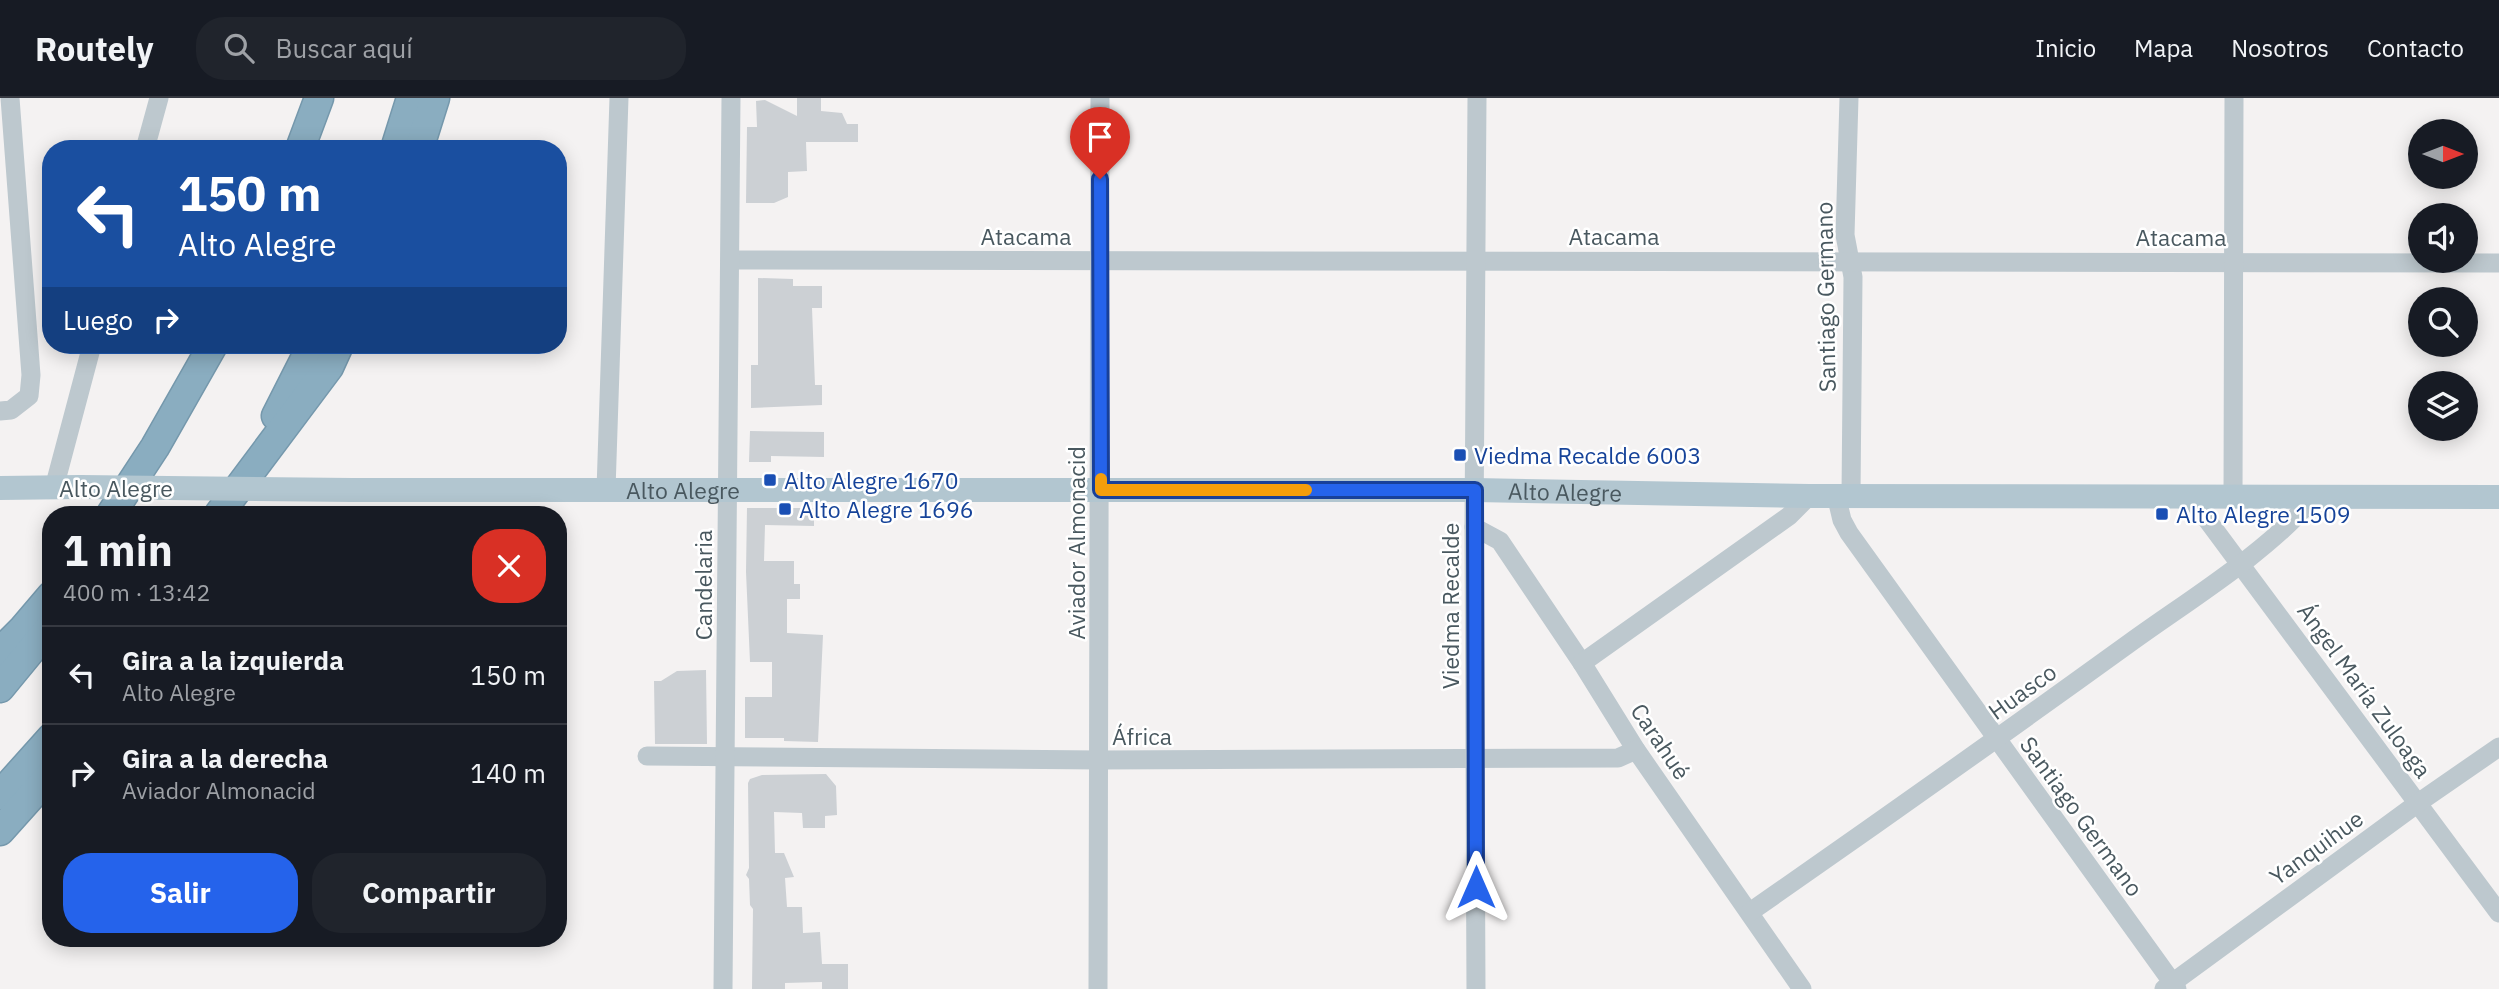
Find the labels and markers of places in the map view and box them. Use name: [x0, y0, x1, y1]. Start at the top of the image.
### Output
pin: [1070, 107, 1130, 179]
place label: Viedma Recalde 6003: [1474, 440, 1701, 470]
marker: Viedma Recalde 6003: [1452, 447, 1468, 463]
place label: Alto Alegre 1670: [784, 465, 959, 495]
marker: Alto Alegre 1670: [762, 472, 778, 488]
place label: Alto Alegre 1696: [799, 494, 974, 524]
place label: Alto Alegre 1509: [2176, 499, 2351, 529]
marker: Alto Alegre 1696: [777, 501, 793, 517]
marker: Alto Alegre 1509: [2154, 506, 2170, 522]

